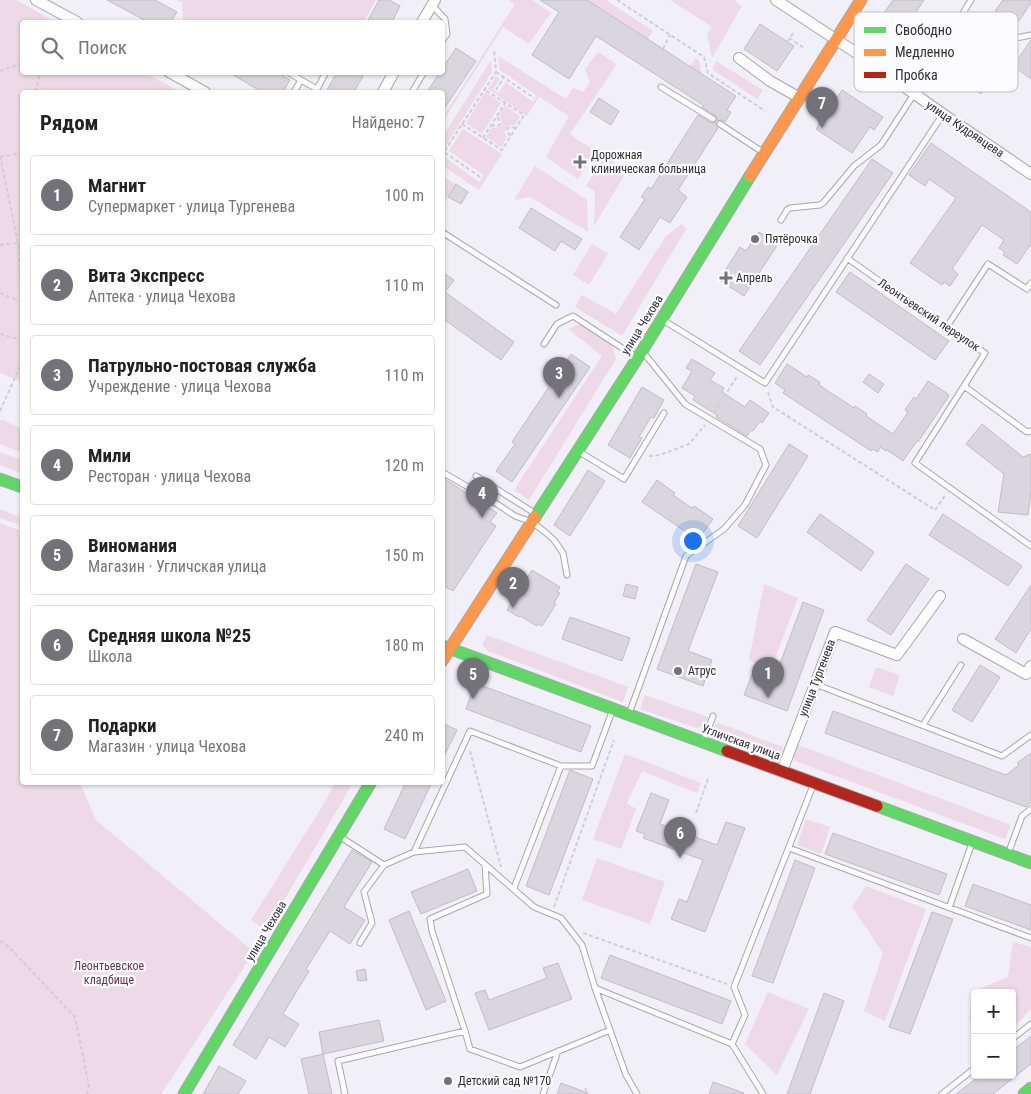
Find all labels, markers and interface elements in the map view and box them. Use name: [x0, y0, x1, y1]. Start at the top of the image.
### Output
legend: [854, 12, 1018, 92]
search box: [20, 20, 445, 75]
text: Свободно: [895, 22, 952, 38]
icon: search: [38, 34, 66, 62]
text: Поиск: [78, 36, 127, 59]
text: Медленно: [895, 44, 955, 60]
text: Пробка: [895, 67, 938, 83]
pin: 7: [806, 87, 838, 128]
street label: улица Кудрявцева: [923, 98, 1007, 160]
text: Рядом: [40, 111, 99, 135]
text: Найдено: 7: [352, 113, 425, 132]
place label: Дорожная клиническая больница: [591, 148, 706, 176]
marker: Дорожная клиническая больница: [573, 155, 587, 169]
text: Магнит: [88, 174, 146, 197]
text: 1: [53, 186, 61, 205]
text: 100 m: [385, 186, 424, 205]
text: Супермаркет · улица Тургенева: [88, 197, 295, 216]
place label: Пятёрочка: [765, 232, 818, 246]
marker: Пятёрочка: [749, 233, 761, 245]
text: Вита Экспресс: [88, 264, 204, 287]
place label: Апрель: [736, 271, 773, 285]
marker: Апрель: [720, 272, 732, 284]
text: 2: [53, 276, 61, 295]
text: 110 m: [385, 276, 424, 295]
street label: Леонтьевский переулок: [875, 276, 983, 354]
text: Аптека · улица Чехова: [88, 287, 236, 306]
street label: улица Чехова: [618, 292, 666, 357]
text: Патрульно-постовая служба: [88, 354, 316, 377]
pin: 3: [543, 357, 575, 398]
text: 3: [53, 366, 61, 385]
text: 110 m: [385, 366, 424, 385]
text: Учреждение · улица Чехова: [88, 377, 271, 396]
text: Мили: [88, 444, 131, 467]
text: 4: [53, 456, 61, 475]
text: 120 m: [385, 456, 424, 475]
text: Ресторан · улица Чехова: [88, 467, 251, 486]
pin: 4: [466, 477, 498, 518]
your location: [680, 528, 706, 554]
text: Виномания: [88, 534, 177, 557]
text: 5: [53, 546, 61, 565]
text: 150 m: [385, 546, 424, 565]
text: Магазин · Угличская улица: [88, 557, 266, 576]
pin: 2: [497, 567, 529, 608]
text: Средняя школа №25: [88, 624, 251, 647]
text: 6: [53, 636, 61, 655]
text: 180 m: [385, 636, 424, 655]
street label: улица Тургенева: [796, 637, 838, 719]
text: Школа: [88, 647, 132, 666]
pin: 1: [752, 657, 784, 698]
pin: 5: [457, 658, 489, 699]
place label: Атрус: [688, 664, 716, 678]
marker: Атрус: [672, 665, 684, 677]
text: Подарки: [88, 714, 157, 737]
street label: Угличская улица: [700, 721, 783, 763]
text: 7: [53, 726, 61, 745]
text: 240 m: [385, 726, 424, 745]
text: Магазин · улица Чехова: [88, 737, 246, 756]
pin: 6: [664, 817, 696, 858]
street label: улица Чехова: [243, 898, 290, 964]
park label: Леонтьевское кладбище: [74, 959, 145, 987]
map controls: [971, 989, 1016, 1079]
button: +: [971, 989, 1016, 1034]
button: −: [971, 1034, 1016, 1079]
place label: Детский сад №170: [458, 1074, 551, 1088]
marker: Детский сад №170: [442, 1075, 454, 1087]

